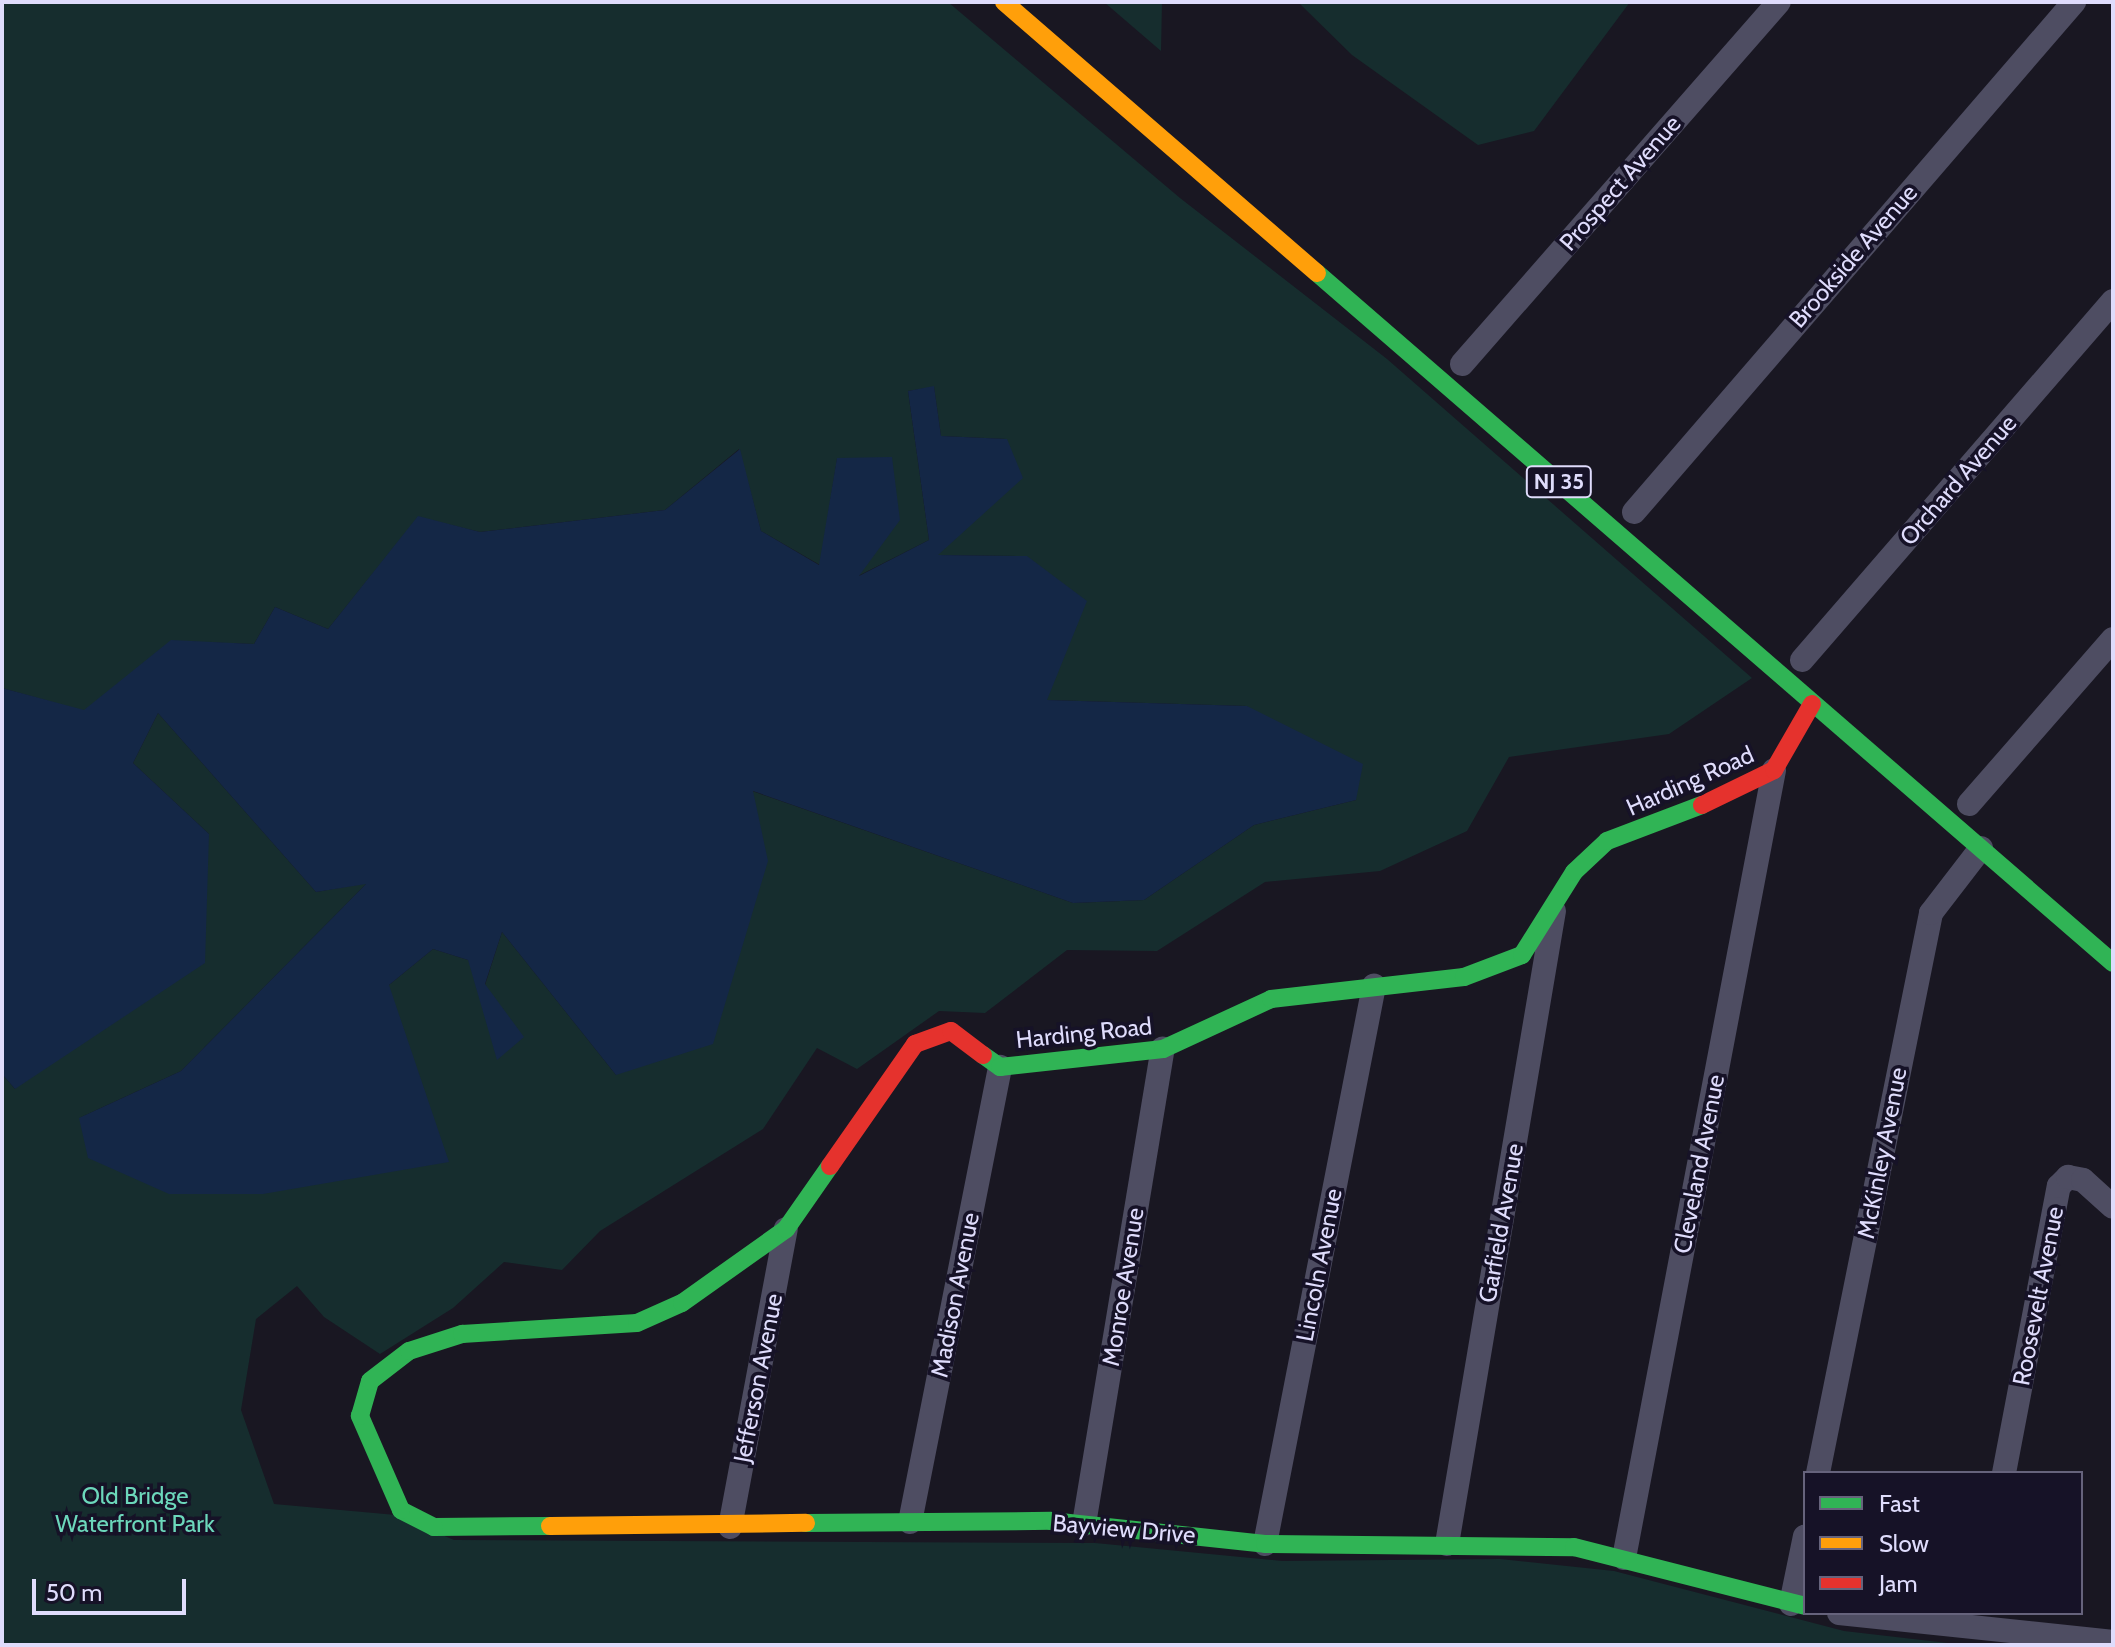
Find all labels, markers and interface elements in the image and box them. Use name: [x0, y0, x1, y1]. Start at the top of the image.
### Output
street label: Prospect Avenue: [1553, 109, 1687, 257]
street label: Brookside Avenue: [1783, 178, 1923, 334]
street label: Orchard Avenue: [1894, 409, 2022, 551]
road number: NJ 35: [1525, 464, 1593, 500]
street label: Harding Road: [1622, 740, 1758, 822]
street label: Harding Road: [1015, 1012, 1153, 1054]
street label: McKinley Avenue: [1851, 1065, 1913, 1241]
street label: Cleveland Avenue: [1668, 1072, 1730, 1256]
street label: Garfield Avenue: [1473, 1141, 1529, 1305]
street label: Lincoln Avenue: [1290, 1186, 1348, 1344]
street label: Roosevelt Avenue: [2007, 1204, 2069, 1388]
street label: Monroe Avenue: [1096, 1206, 1150, 1368]
street label: Madison Avenue: [925, 1210, 985, 1380]
street label: Jefferson Avenue: [727, 1291, 789, 1465]
legend: [1803, 1471, 2083, 1615]
park label: Old Bridge Waterfront Park: [55, 1482, 215, 1538]
text: Fast: [1879, 1489, 1920, 1518]
street label: Bayview Drive: [1051, 1508, 1197, 1550]
text: Slow: [1879, 1529, 1929, 1558]
scale bar: [36, 1563, 190, 1613]
text: Jam: [1879, 1569, 1917, 1598]
text: 50 m: [46, 1578, 102, 1607]

